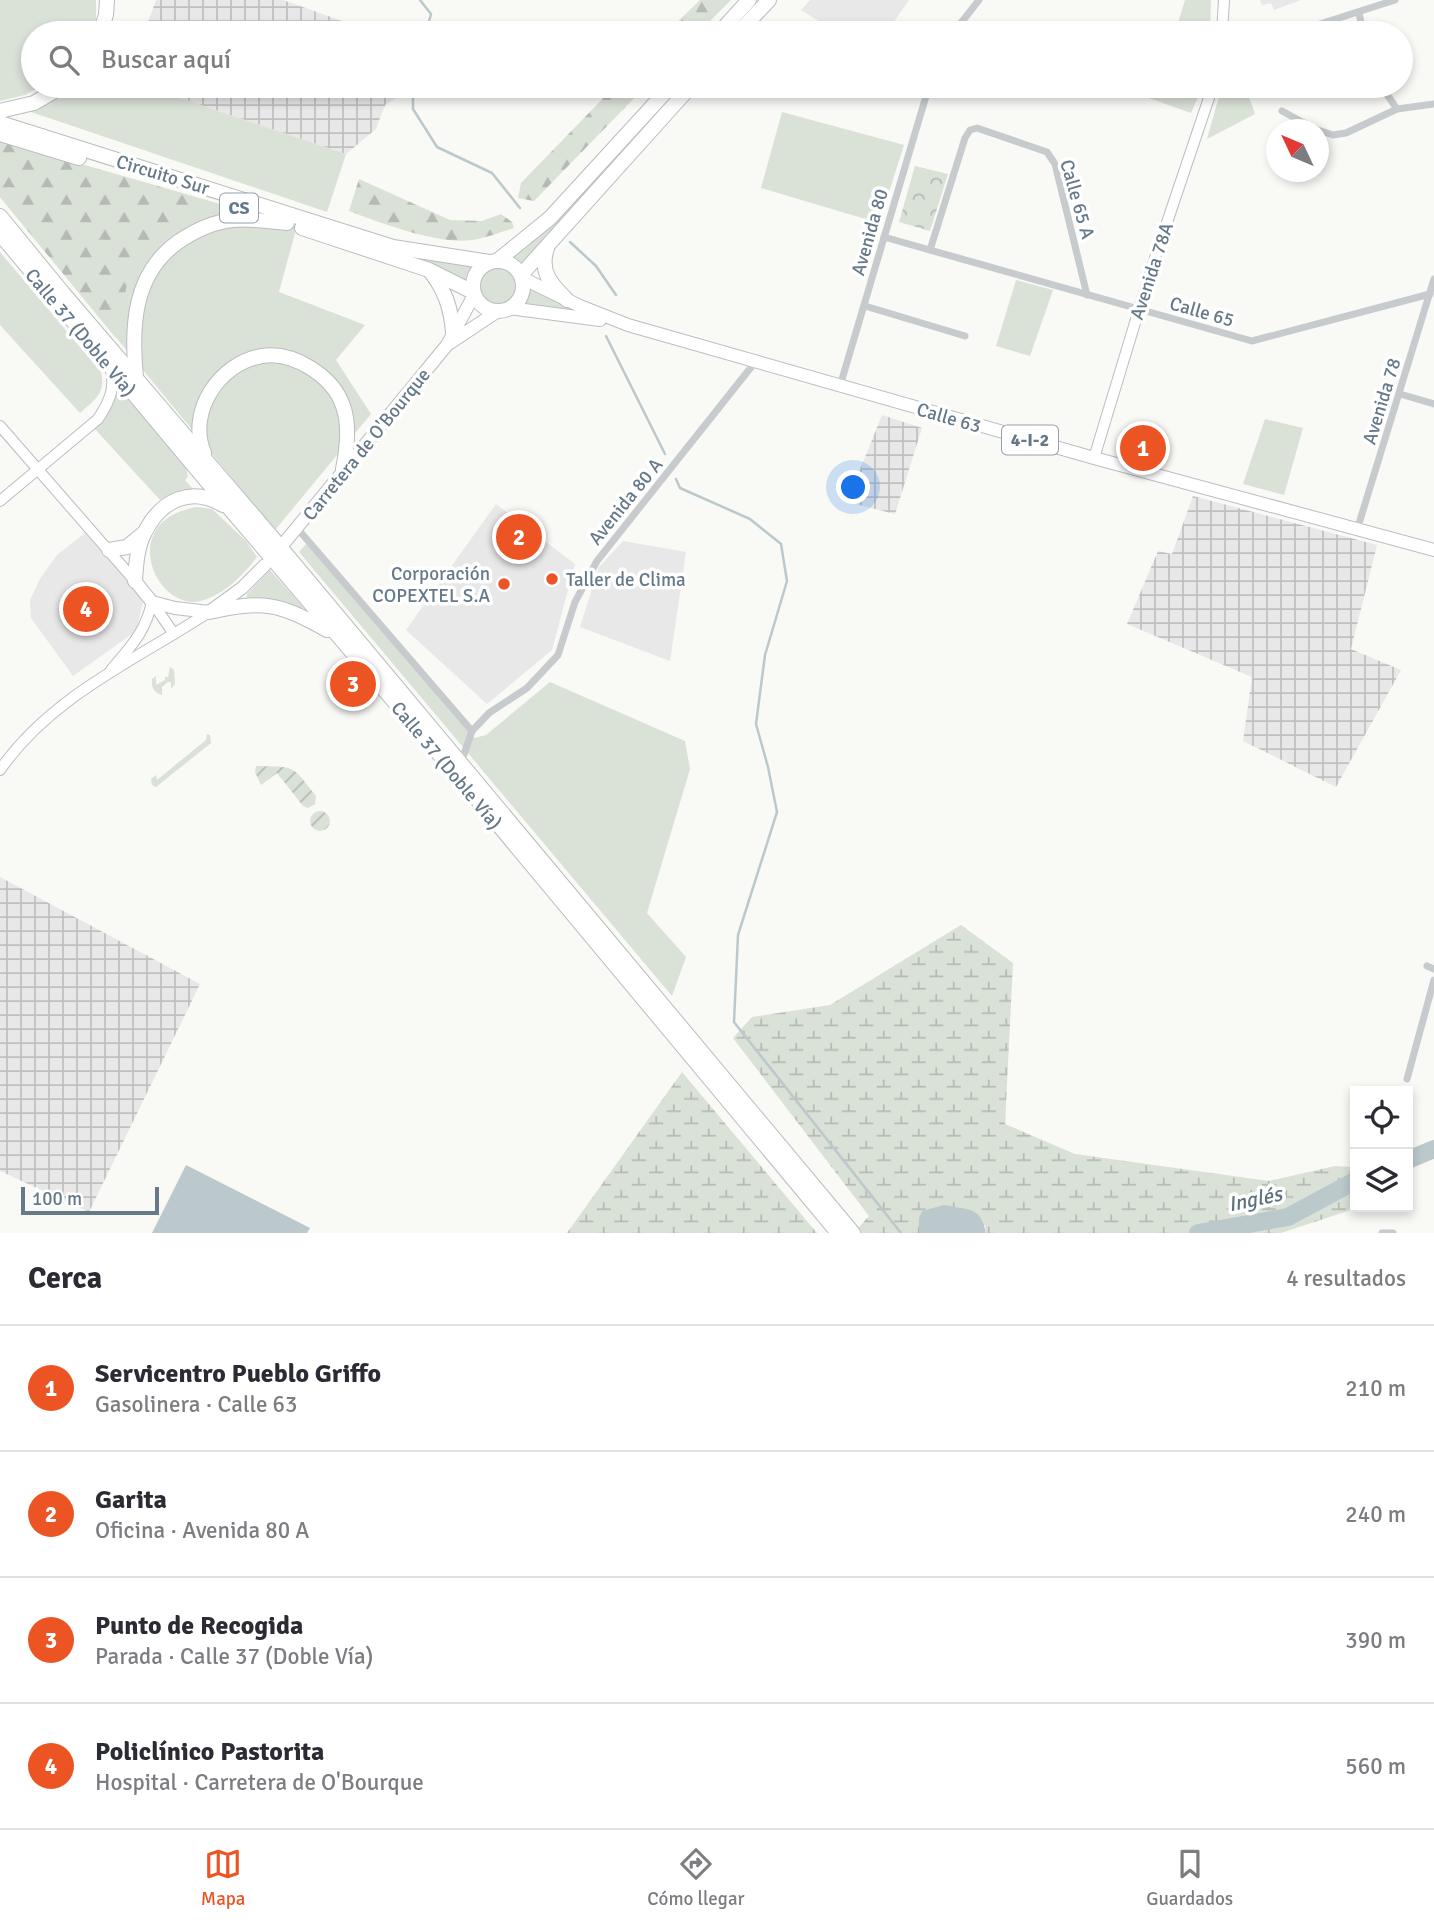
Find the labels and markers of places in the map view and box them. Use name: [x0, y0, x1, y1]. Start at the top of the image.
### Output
pin: 1: [1120, 422, 1166, 474]
pin: 2: [496, 511, 542, 563]
place label: Corporación COPEXTEL S.A: [372, 562, 490, 608]
place label: Taller de Clima: [566, 568, 686, 592]
marker: Taller de Clima: [544, 571, 560, 587]
marker: Corporación COPEXTEL S.A: [496, 576, 512, 592]
pin: 4: [63, 583, 109, 635]
pin: 3: [330, 658, 376, 710]

